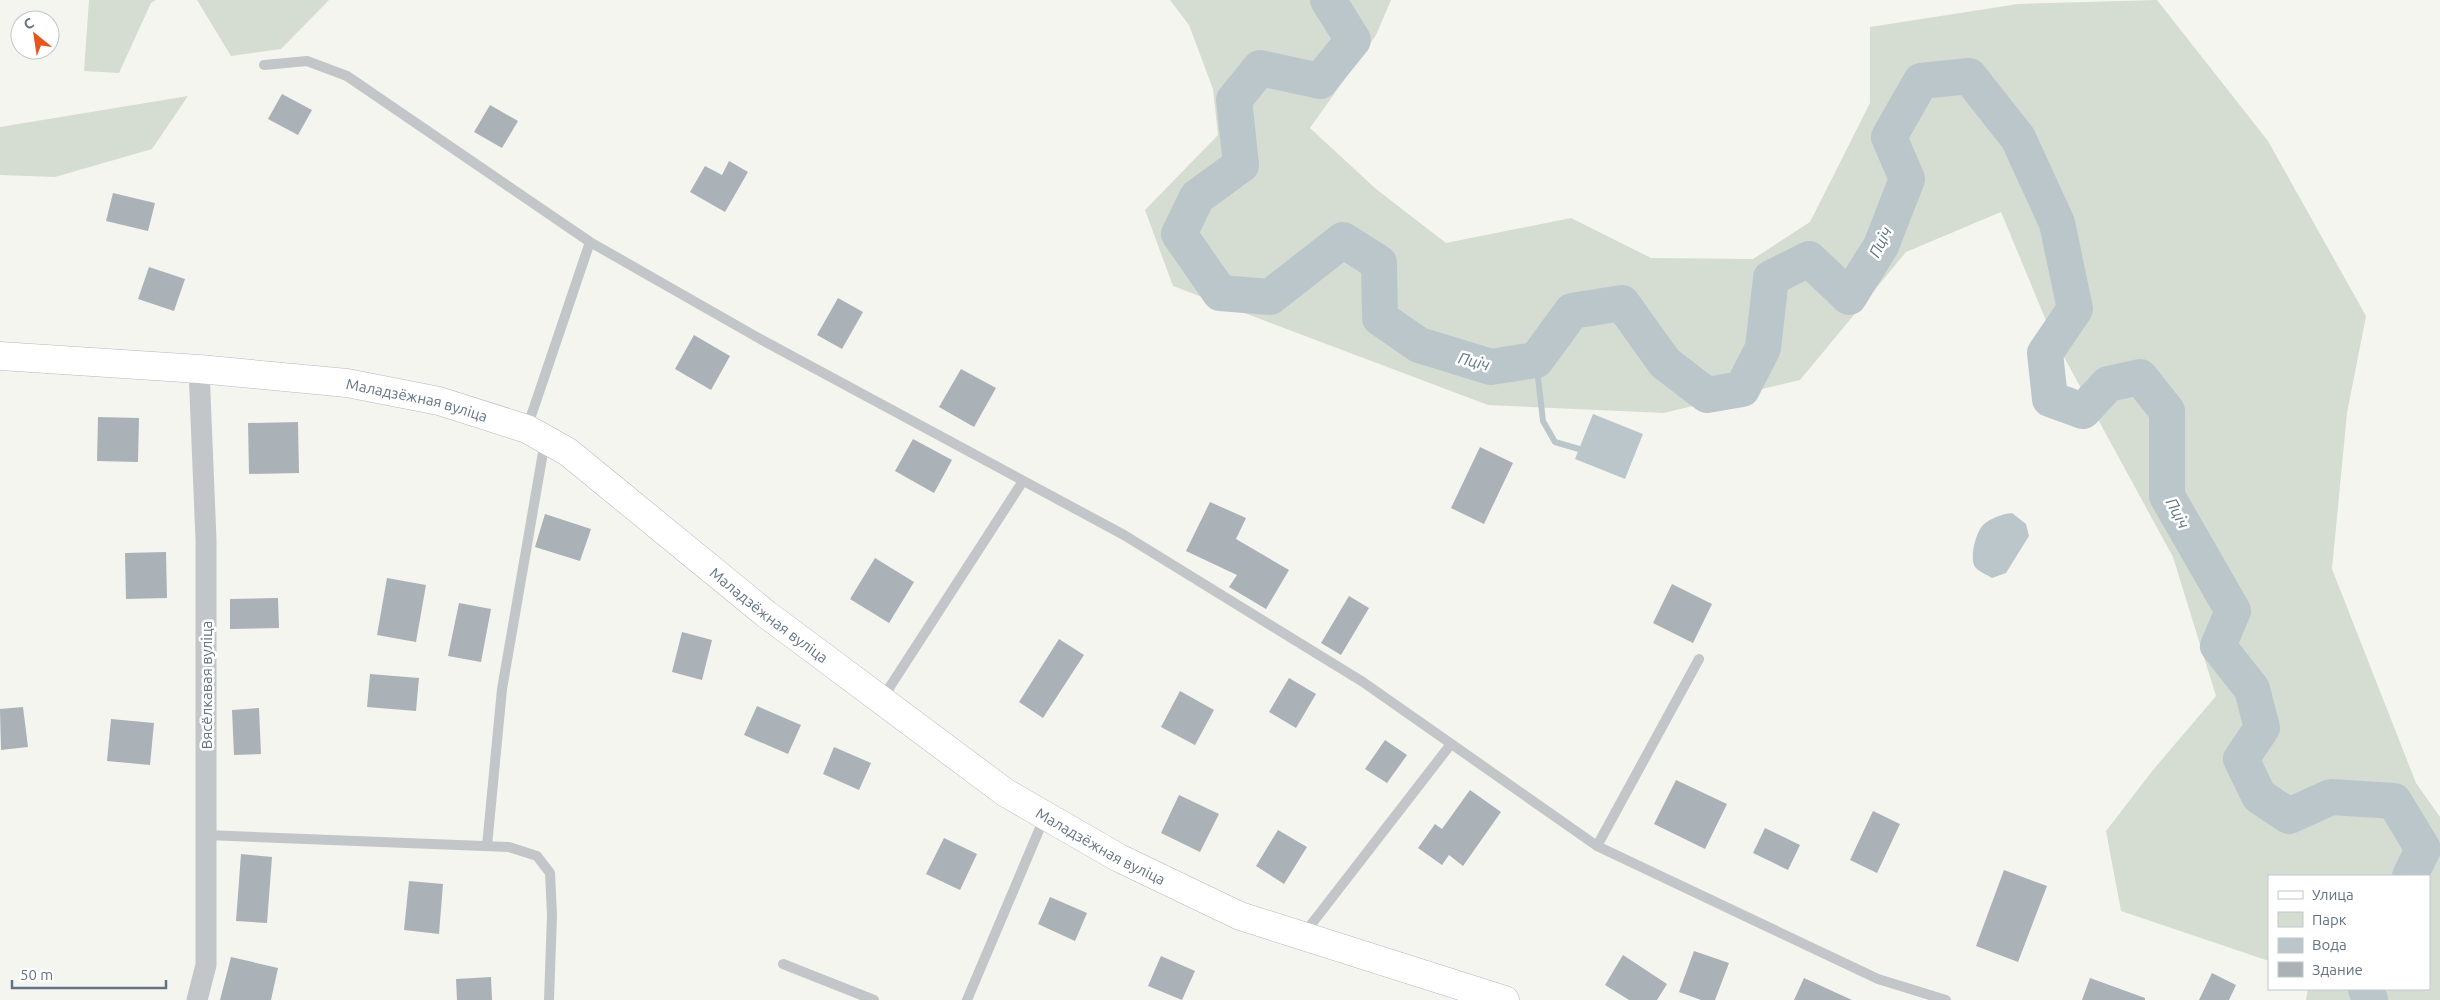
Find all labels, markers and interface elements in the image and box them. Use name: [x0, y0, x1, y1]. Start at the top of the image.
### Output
north arrow: [10, 10, 60, 60]
text: С: [21, 15, 36, 33]
water label: Пціч: [1865, 224, 1895, 260]
water label: Пціч: [1456, 348, 1492, 374]
street label: Маладзёжная вуліца: [345, 375, 490, 424]
water label: Пціч: [2163, 495, 2193, 531]
street label: Маладзёжная вуліца: [707, 563, 832, 666]
street label: Вясёлкавая вуліца: [198, 621, 215, 749]
street label: Маладзёжная вуліца: [1033, 804, 1168, 888]
legend: [2268, 875, 2430, 990]
text: Улица: [2312, 886, 2354, 903]
text: Парк: [2312, 911, 2347, 928]
text: Вода: [2312, 936, 2347, 953]
scale bar: [12, 958, 166, 990]
text: Здание: [2312, 961, 2363, 978]
text: 50 m: [20, 966, 53, 983]

